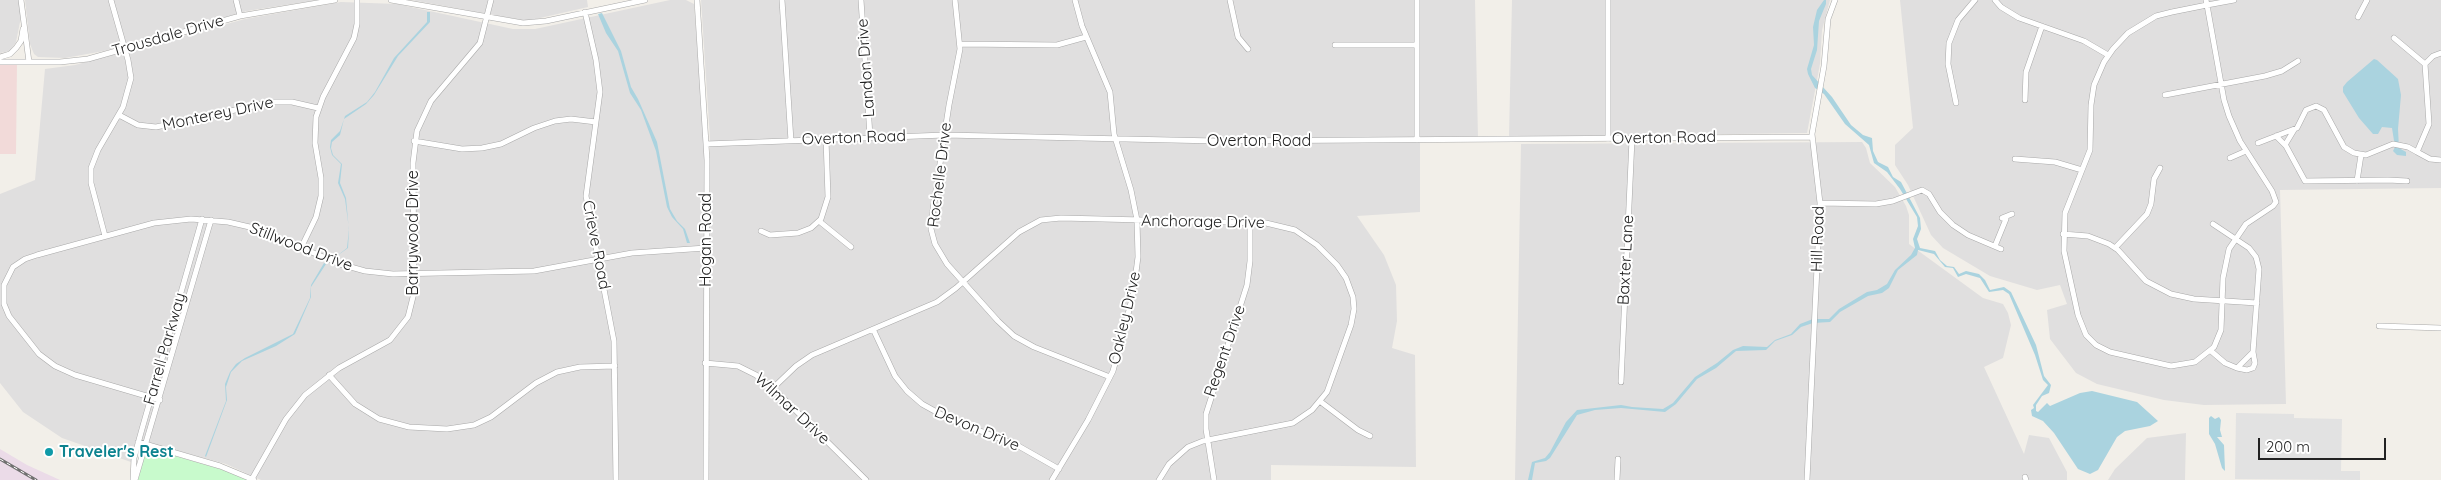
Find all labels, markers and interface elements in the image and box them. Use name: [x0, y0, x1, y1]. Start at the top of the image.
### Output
street label: Trousdale Drive: [110, 11, 226, 61]
street label: Landon Drive: [853, 18, 879, 118]
street label: Monterey Drive: [161, 93, 275, 135]
street label: Rochelle Drive: [924, 121, 956, 229]
street label: Overton Road: [802, 127, 906, 149]
street label: Overton Road: [1612, 127, 1716, 149]
street label: Overton Road: [1207, 131, 1311, 151]
street label: Barrywood Drive: [403, 170, 423, 296]
street label: Hogan Road: [696, 193, 716, 287]
street label: Crieve Road: [578, 199, 614, 291]
street label: Hill Road: [1807, 206, 1829, 272]
street label: Anchorage Drive: [1141, 211, 1265, 233]
street label: Baxter Lane: [1614, 215, 1638, 305]
street label: Stillwood Drive: [247, 219, 355, 275]
street label: Oakley Drive: [1105, 270, 1145, 366]
street label: Farrell Parkway: [140, 291, 190, 407]
street label: Regent Drive: [1200, 303, 1250, 399]
street label: Wilmar Drive: [750, 369, 834, 449]
street label: Devon Drive: [931, 402, 1023, 456]
scale bar: [2261, 428, 2388, 460]
text: 200 m: [2266, 437, 2310, 456]
place label: Traveler's Rest: [59, 442, 174, 462]
marker: Traveler's Rest: [43, 446, 55, 458]

